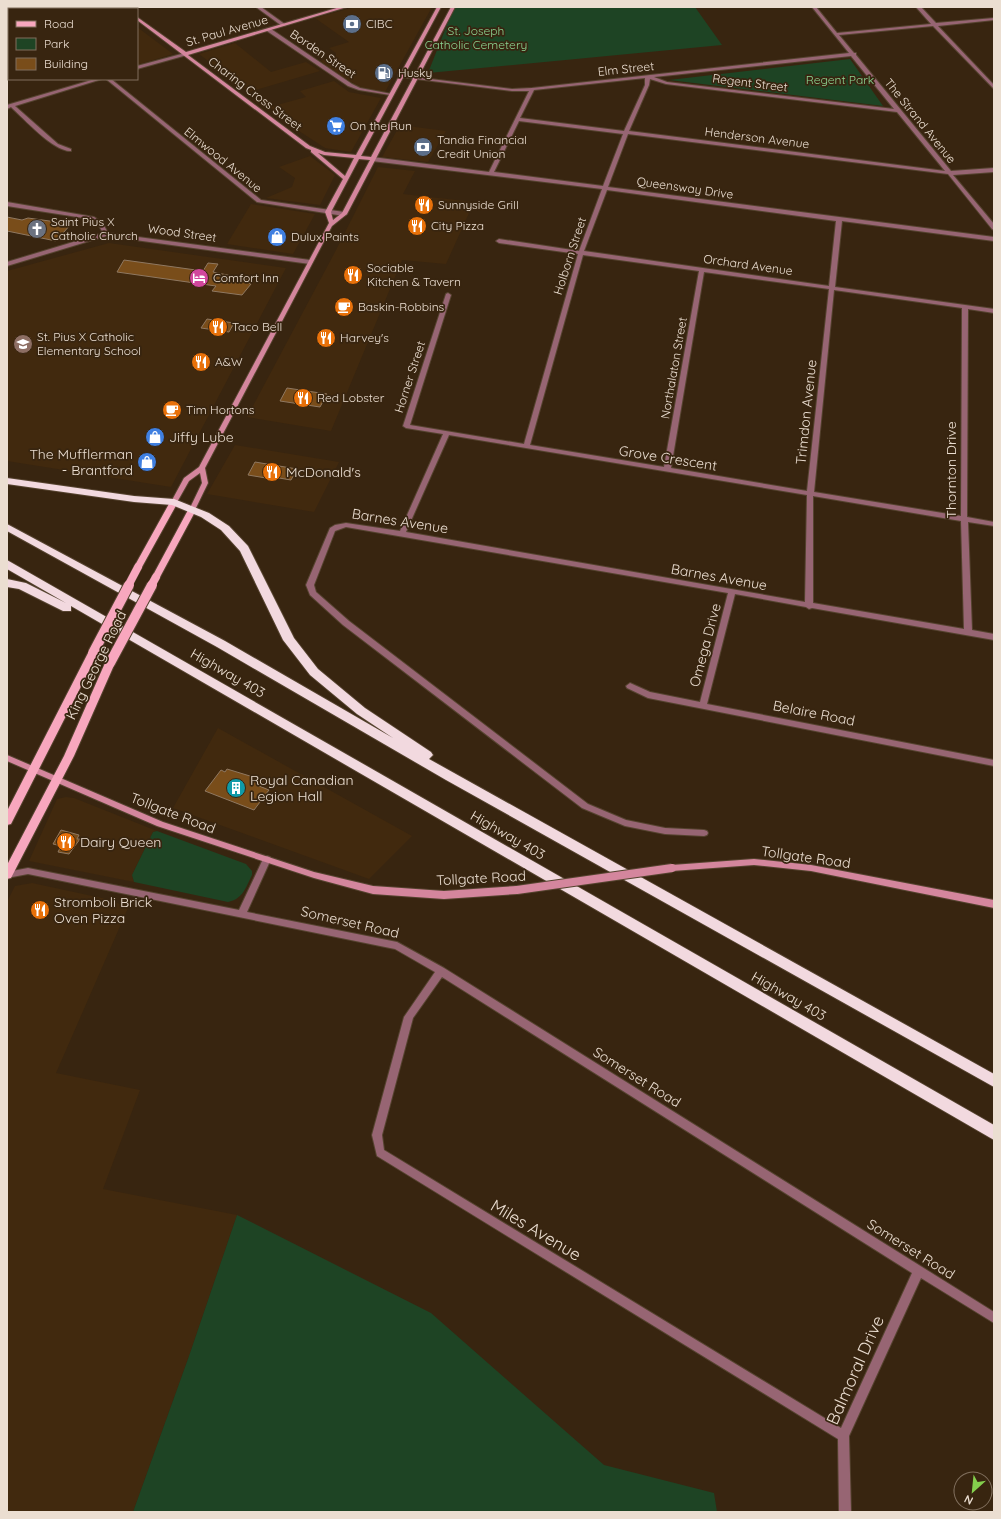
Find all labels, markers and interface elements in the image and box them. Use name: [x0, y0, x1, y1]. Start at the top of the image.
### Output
legend: [8, 8, 138, 80]
street label: St. Paul Avenue: [184, 12, 270, 49]
bank icon: CIBC: [341, 13, 363, 35]
text: Road: [44, 16, 74, 31]
place label: CIBC: [366, 16, 393, 31]
park label: St. Joseph Catholic Cemetery: [425, 23, 527, 52]
street label: Borden Street: [287, 26, 359, 81]
text: Park: [44, 36, 69, 51]
street label: Charing Cross Street: [205, 53, 305, 134]
text: Building: [44, 56, 88, 71]
street label: Elm Street: [597, 58, 655, 79]
fuel station icon: Husky: [373, 62, 395, 84]
place label: Husky: [398, 65, 432, 80]
street label: Regent Street: [712, 70, 789, 95]
park label: Regent Park: [806, 72, 874, 87]
street label: The Strand Avenue: [881, 75, 959, 166]
supermarket icon: On the Run: [325, 115, 347, 137]
place label: On the Run: [350, 118, 412, 133]
street label: Elmwood Avenue: [181, 124, 265, 196]
street label: Henderson Avenue: [704, 124, 810, 151]
place label: Tandia Financial Credit Union: [437, 132, 527, 161]
bank icon: Tandia Financial Credit Union: [412, 136, 434, 158]
street label: Queensway Drive: [636, 173, 735, 202]
restaurant icon: Sunnyside Grill: [413, 194, 435, 216]
place label: Sunnyside Grill: [438, 197, 519, 212]
place label: Saint Pius X Catholic Church: [51, 214, 138, 243]
restaurant icon: City Pizza: [406, 215, 428, 237]
street label: Holborn Street: [550, 215, 589, 297]
church icon: Saint Pius X Catholic Church: [26, 218, 48, 240]
place label: City Pizza: [431, 218, 484, 233]
street label: Wood Street: [147, 220, 217, 245]
shop icon: Dulux Paints: [266, 226, 288, 248]
place label: Dulux Paints: [291, 229, 359, 244]
street label: Orchard Avenue: [703, 251, 794, 278]
place label: Sociable Kitchen & Tavern: [367, 260, 461, 289]
restaurant icon: Sociable Kitchen & Tavern: [342, 264, 364, 286]
hotel icon: Comfort Inn: [188, 267, 210, 289]
place label: Comfort Inn: [213, 270, 279, 285]
cafe icon: Baskin-Robbins: [333, 296, 355, 318]
place label: Baskin-Robbins: [358, 299, 445, 314]
restaurant icon: Taco Bell: [207, 316, 229, 338]
street label: Northalaton Street: [657, 316, 690, 420]
place label: Taco Bell: [232, 319, 282, 334]
restaurant icon: Harvey's: [315, 327, 337, 349]
place label: St. Pius X Catholic Elementary School: [37, 329, 141, 358]
place label: Harvey's: [340, 330, 389, 345]
school or university icon: St. Pius X Catholic Elementary School: [12, 333, 34, 355]
street label: Horner Street: [391, 339, 428, 415]
restaurant icon: A&W: [190, 351, 212, 373]
place label: A&W: [215, 354, 243, 369]
street label: Trimdon Avenue: [792, 359, 820, 465]
restaurant icon: Red Lobster: [292, 387, 314, 409]
place label: Red Lobster: [317, 390, 385, 405]
cafe icon: Tim Hortons: [161, 399, 183, 421]
place label: Tim Hortons: [186, 402, 255, 417]
street label: Thornton Drive: [942, 421, 960, 519]
shop icon: Jiffy Lube: [144, 426, 166, 448]
place label: Jiffy Lube: [169, 428, 234, 446]
street label: Grove Crescent: [618, 441, 719, 475]
place label: The Mufflerman - Brantford: [29, 445, 133, 479]
shop icon: The Mufflerman - Brantford: [136, 451, 158, 473]
restaurant icon: McDonald's: [261, 461, 283, 483]
place label: McDonald's: [286, 463, 361, 481]
street label: Barnes Avenue: [351, 505, 450, 538]
street label: Barnes Avenue: [670, 560, 769, 594]
street label: Omega Drive: [685, 601, 725, 689]
street label: King George Road: [62, 607, 130, 723]
street label: Highway 403: [187, 644, 269, 702]
street label: Belaire Road: [771, 696, 857, 730]
place label: Royal Canadian Legion Hall: [250, 771, 354, 805]
building icon: Royal Canadian Legion Hall: [225, 777, 247, 799]
street label: Tollgate Road: [128, 789, 218, 837]
street label: Highway 403: [467, 806, 549, 864]
restaurant icon: Dairy Queen: [55, 831, 77, 853]
place label: Dairy Queen: [80, 833, 161, 851]
street label: Tollgate Road: [760, 842, 852, 872]
street label: Tollgate Road: [436, 867, 526, 889]
place label: Stromboli Brick Oven Pizza: [54, 893, 152, 927]
restaurant icon: Stromboli Brick Oven Pizza: [29, 899, 51, 921]
street label: Somerset Road: [299, 902, 401, 942]
street label: Highway 403: [748, 967, 830, 1025]
street label: Somerset Road: [590, 1043, 684, 1111]
street label: Miles Avenue: [487, 1194, 585, 1265]
street label: Somerset Road: [864, 1215, 958, 1283]
street label: Balmoral Drive: [821, 1312, 888, 1428]
north arrow: [953, 1471, 993, 1511]
text: N: [962, 1492, 975, 1508]

